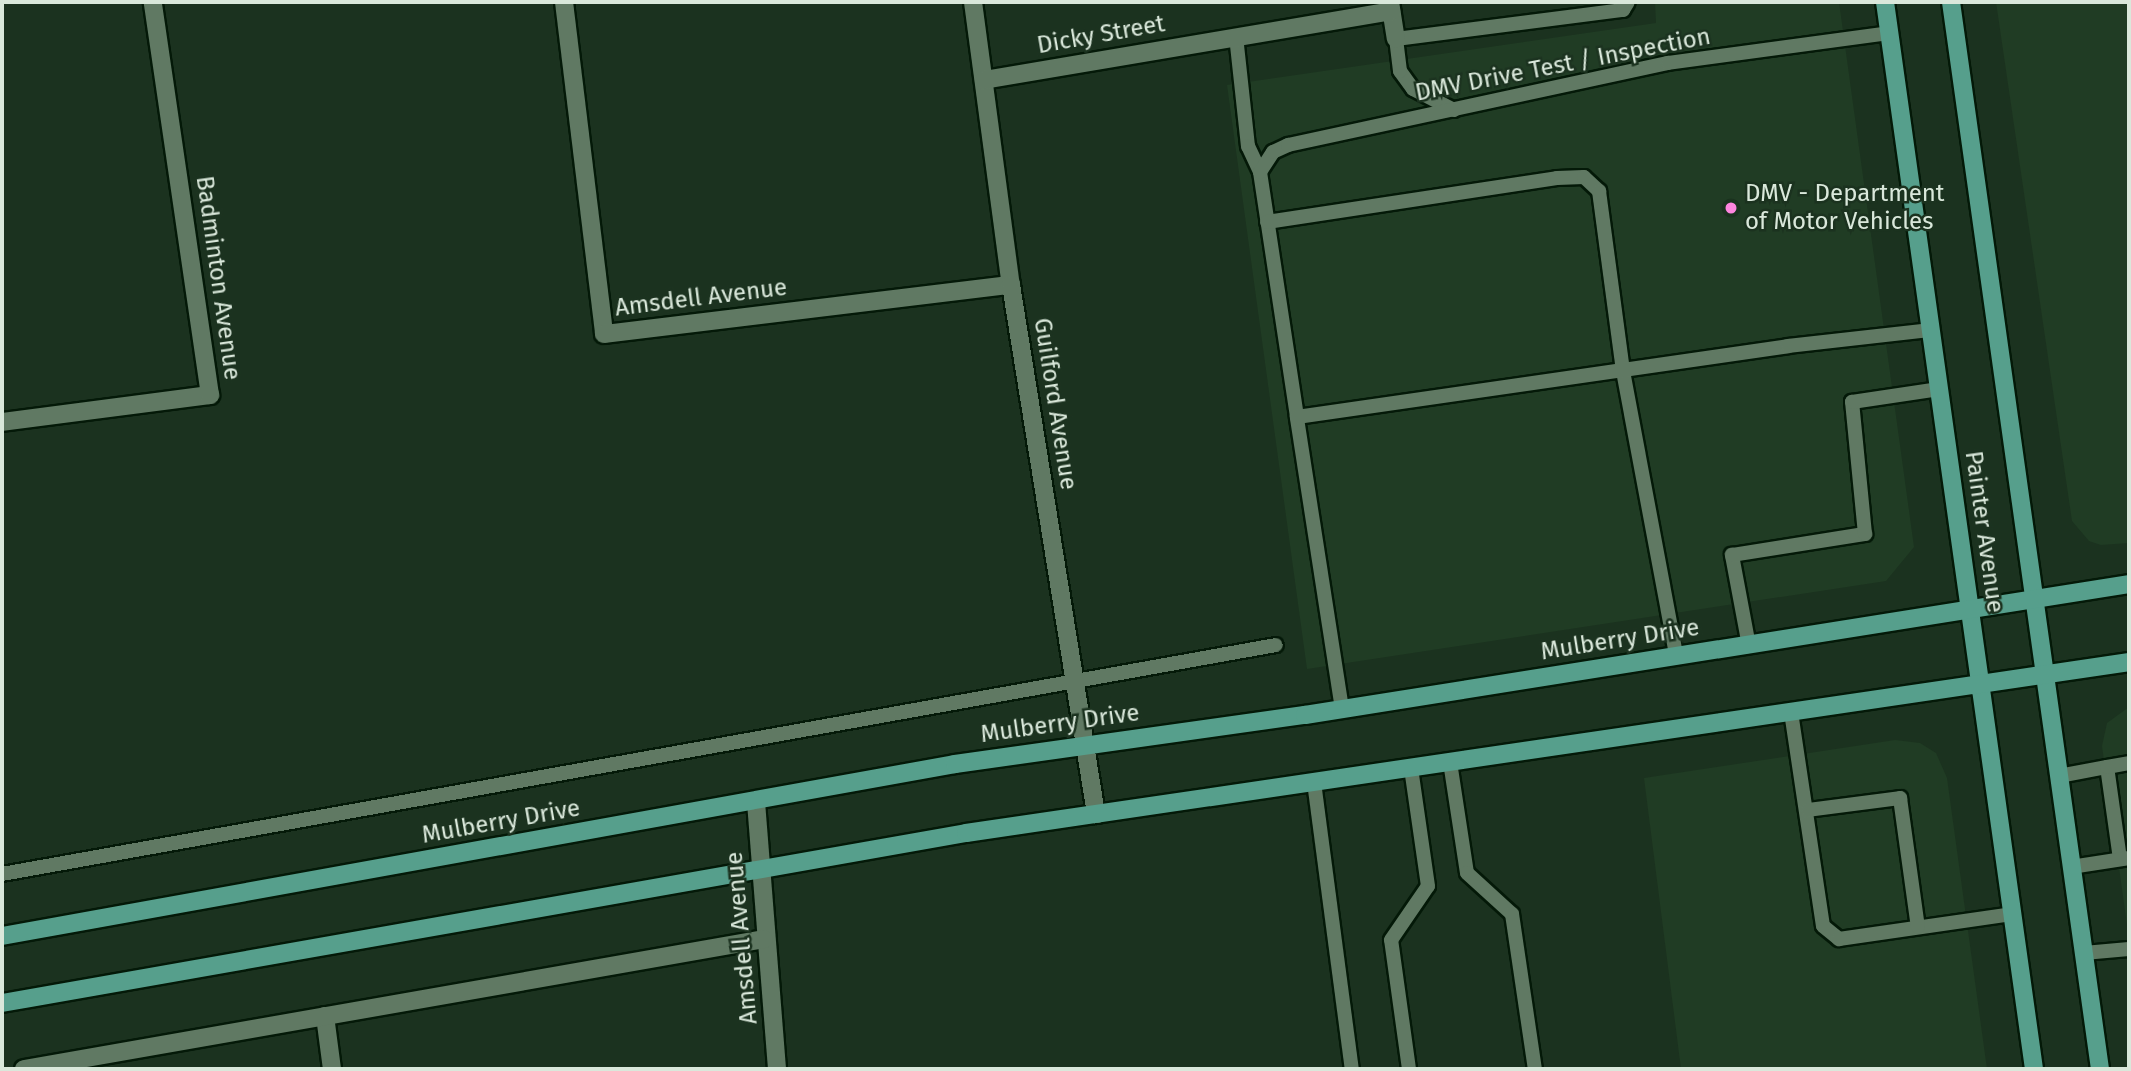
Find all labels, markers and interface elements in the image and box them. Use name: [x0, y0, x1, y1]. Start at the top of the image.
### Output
street label: Dicky Street: [1035, 10, 1167, 60]
street label: DMV Drive Test / Inspection: [1413, 22, 1713, 108]
street label: Badminton Avenue: [189, 174, 247, 382]
place label: DMV - Department of Motor Vehicles: [1745, 180, 1945, 236]
marker: DMV - Department of Motor Vehicles: [1723, 200, 1739, 216]
street label: Amsdell Avenue: [613, 273, 789, 323]
street label: Guilford Avenue: [1027, 316, 1083, 492]
street label: Painter Avenue: [1958, 449, 2010, 615]
street label: Mulberry Drive: [1539, 613, 1701, 667]
street label: Mulberry Drive: [979, 699, 1141, 749]
street label: Mulberry Drive: [420, 794, 582, 850]
street label: Amsdell Avenue: [720, 851, 764, 1025]

